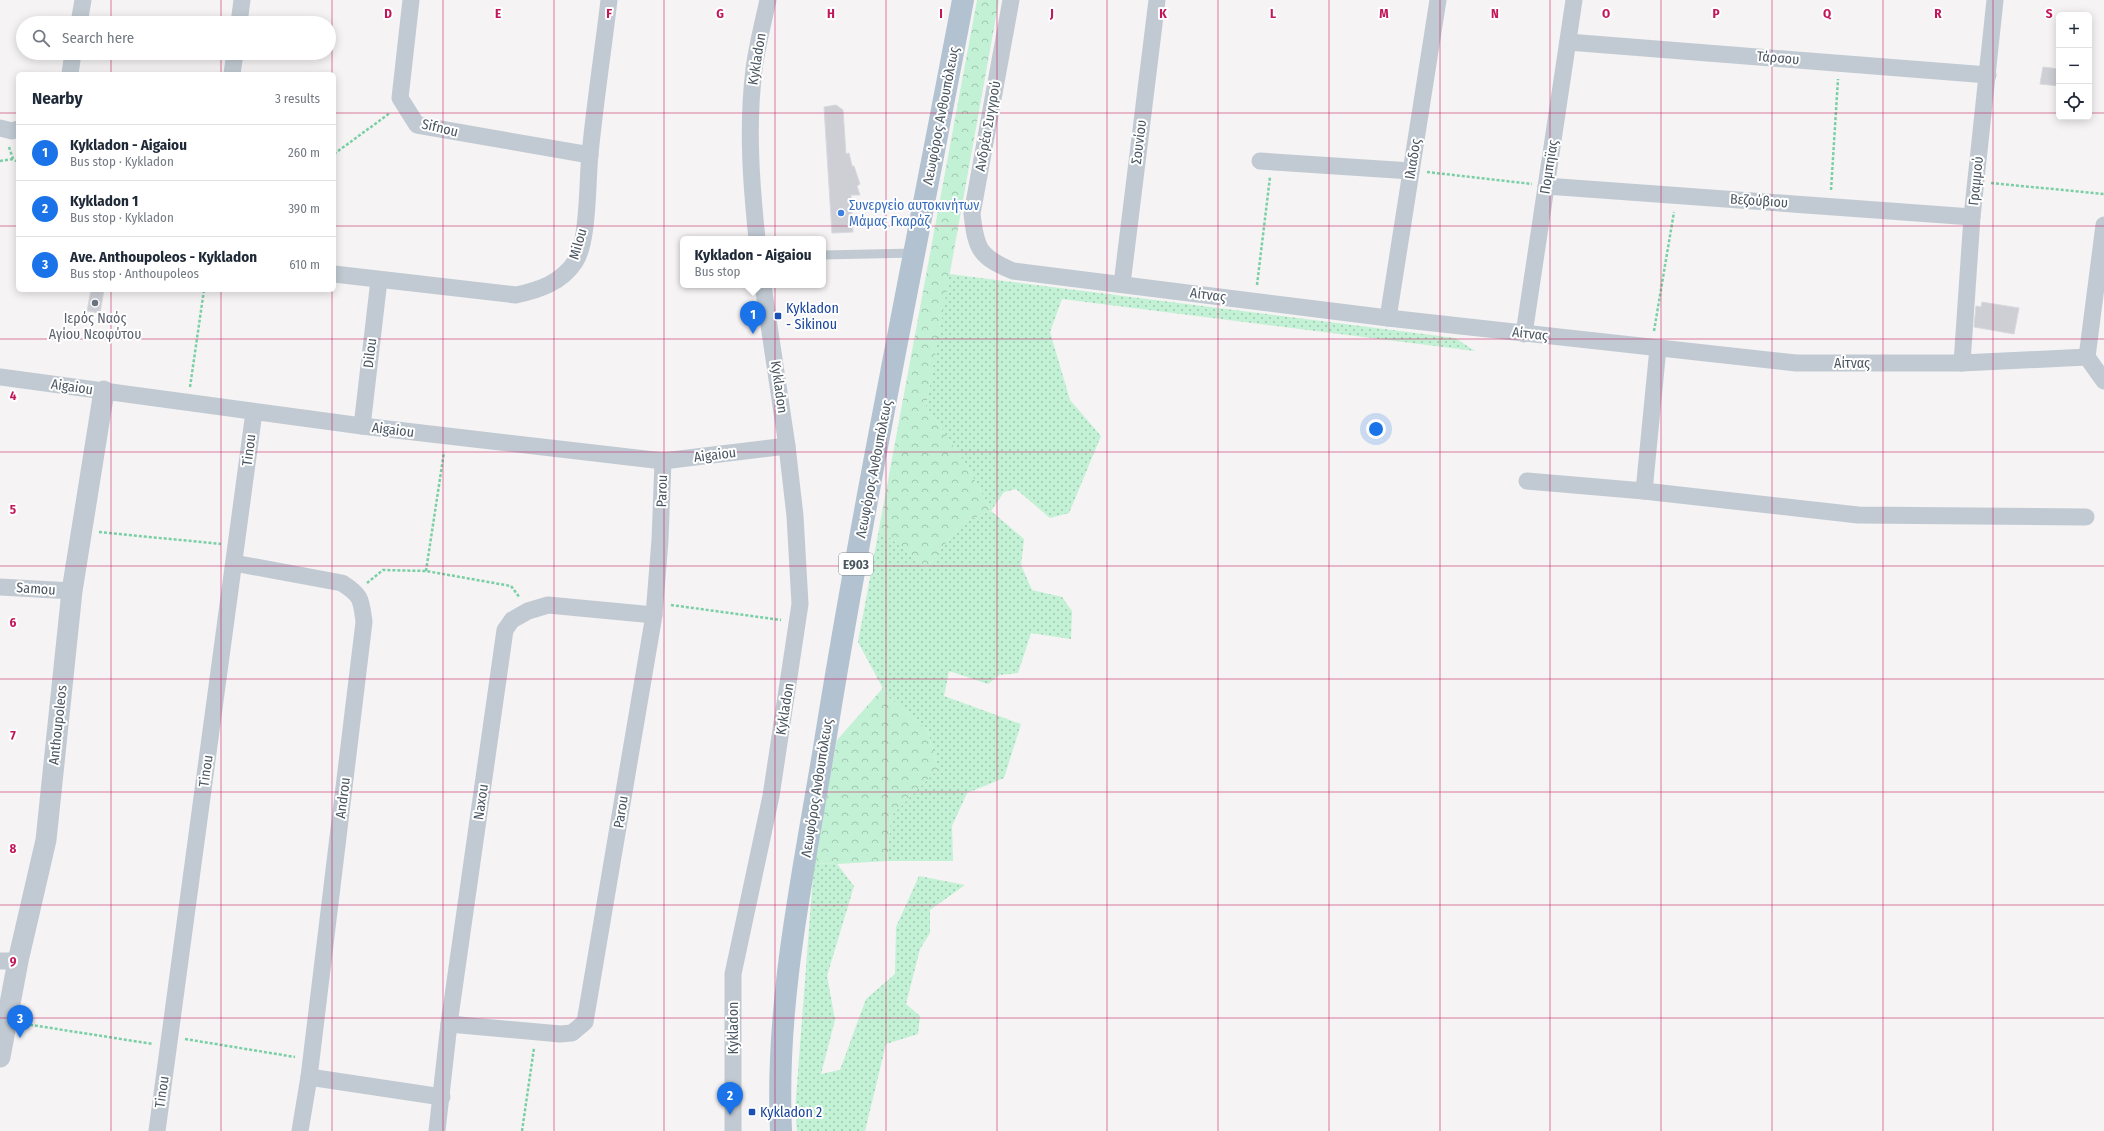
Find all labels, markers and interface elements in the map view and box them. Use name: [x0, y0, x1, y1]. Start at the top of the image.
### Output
text: D: [384, 6, 392, 21]
text: E: [495, 6, 501, 21]
text: F: [606, 6, 612, 21]
text: G: [716, 6, 724, 21]
text: H: [827, 6, 835, 21]
text: I: [939, 6, 943, 21]
text: J: [1049, 6, 1054, 21]
text: K: [1159, 6, 1167, 21]
text: L: [1270, 6, 1276, 21]
text: M: [1379, 6, 1389, 21]
text: N: [1491, 6, 1499, 21]
text: O: [1602, 6, 1610, 21]
text: P: [1712, 6, 1720, 21]
text: Q: [1823, 6, 1832, 21]
text: R: [1934, 6, 1942, 21]
text: S: [2046, 6, 2053, 21]
map controls: [2056, 12, 2092, 120]
button: +: [2056, 12, 2092, 48]
search box: [16, 16, 336, 60]
icon: search: [30, 27, 52, 49]
text: Search here: [62, 29, 134, 47]
street label: Kykladon: [744, 32, 770, 86]
street label: Λεωφόρος Ανθουπόλεως: [919, 45, 963, 187]
street label: Τάρσου: [1756, 48, 1800, 68]
button: −: [2056, 48, 2092, 84]
street label: Ανδρέα Συγγρού: [972, 79, 1004, 173]
button: locate: [2056, 84, 2092, 120]
text: Nearby: [32, 88, 83, 109]
text: 3 results: [275, 91, 320, 106]
street label: Sifnou: [420, 116, 460, 140]
street label: Σουνίου: [1128, 119, 1150, 165]
text: Kykladon - Aigaiou: [70, 136, 187, 154]
street label: Ιλιαδος: [1401, 137, 1425, 181]
street label: Πομπηϊας: [1536, 138, 1562, 195]
text: 1: [42, 145, 48, 160]
text: 260 m: [288, 145, 320, 160]
text: Bus stop · Kykladon: [70, 154, 174, 169]
street label: Γραμμού: [1965, 156, 1987, 206]
street label: Βεζούβιου: [1729, 190, 1789, 212]
text: Kykladon 1: [70, 192, 138, 210]
place label: Συνεργείο αυτοκινήτων Μάμας Γκαράζ: [849, 197, 979, 230]
text: 2: [42, 201, 48, 216]
text: 390 m: [288, 201, 320, 216]
marker: Συνεργείο αυτοκινήτων Μάμας Γκαράζ: [836, 208, 846, 218]
text: Bus stop · Kykladon: [70, 210, 174, 225]
street label: Milou: [565, 226, 591, 262]
popup: [680, 236, 826, 288]
text: Kykladon - Aigaiou: [695, 246, 811, 264]
text: Ave. Anthoupoleos - Kykladon: [70, 248, 257, 266]
text: 3: [42, 257, 48, 272]
text: 610 m: [289, 257, 320, 272]
text: Bus stop: [695, 264, 740, 279]
text: Bus stop · Anthoupoleos: [70, 266, 199, 281]
street label: Αίτνας: [1189, 284, 1227, 306]
marker: Ιερός Ναός Αγίου Νεοφύτου: [90, 298, 100, 308]
place label: Kykladon - Sikinou: [786, 300, 839, 333]
pin: 1: [740, 301, 766, 334]
place label: Ιερός Ναός Αγίου Νεοφύτου: [49, 310, 141, 343]
marker: Kykladon - Sikinou: [773, 311, 783, 321]
street label: Αίτνας: [1511, 324, 1549, 344]
street label: Dilou: [360, 337, 380, 369]
street label: Αίτνας: [1834, 355, 1870, 372]
street label: Kykladon: [767, 360, 791, 414]
street label: Aigaiou: [50, 376, 94, 398]
text: 4: [10, 388, 17, 403]
street label: Λεωφόρος Ανθουπόλεως: [852, 398, 896, 540]
street label: Aigaiou: [371, 419, 415, 441]
your location: [1366, 419, 1386, 439]
street label: Tinou: [239, 433, 259, 467]
street label: Aigaiou: [693, 444, 737, 466]
street label: Parou: [653, 474, 671, 508]
text: 5: [10, 502, 16, 517]
road number: E903: [839, 553, 873, 575]
street label: Samou: [16, 579, 56, 599]
text: 6: [10, 615, 17, 630]
street label: Kykladon: [772, 682, 798, 736]
street label: Anthoupoleos: [45, 684, 71, 766]
street label: Λεωφόρος Ανθουπόλεως: [798, 717, 836, 859]
text: 7: [10, 728, 16, 743]
street label: Tinou: [195, 754, 217, 788]
street label: Androu: [332, 776, 354, 820]
street label: Naxou: [470, 783, 492, 821]
street label: Parou: [610, 795, 632, 829]
text: 8: [10, 841, 17, 856]
text: 9: [10, 954, 17, 969]
street label: Kykladon: [725, 1002, 742, 1054]
pin: 3: [7, 1005, 33, 1038]
street label: Tinou: [151, 1075, 173, 1109]
pin: 2: [717, 1082, 743, 1115]
place label: Kykladon 2: [760, 1104, 822, 1121]
marker: Kykladon 2: [747, 1107, 757, 1117]

